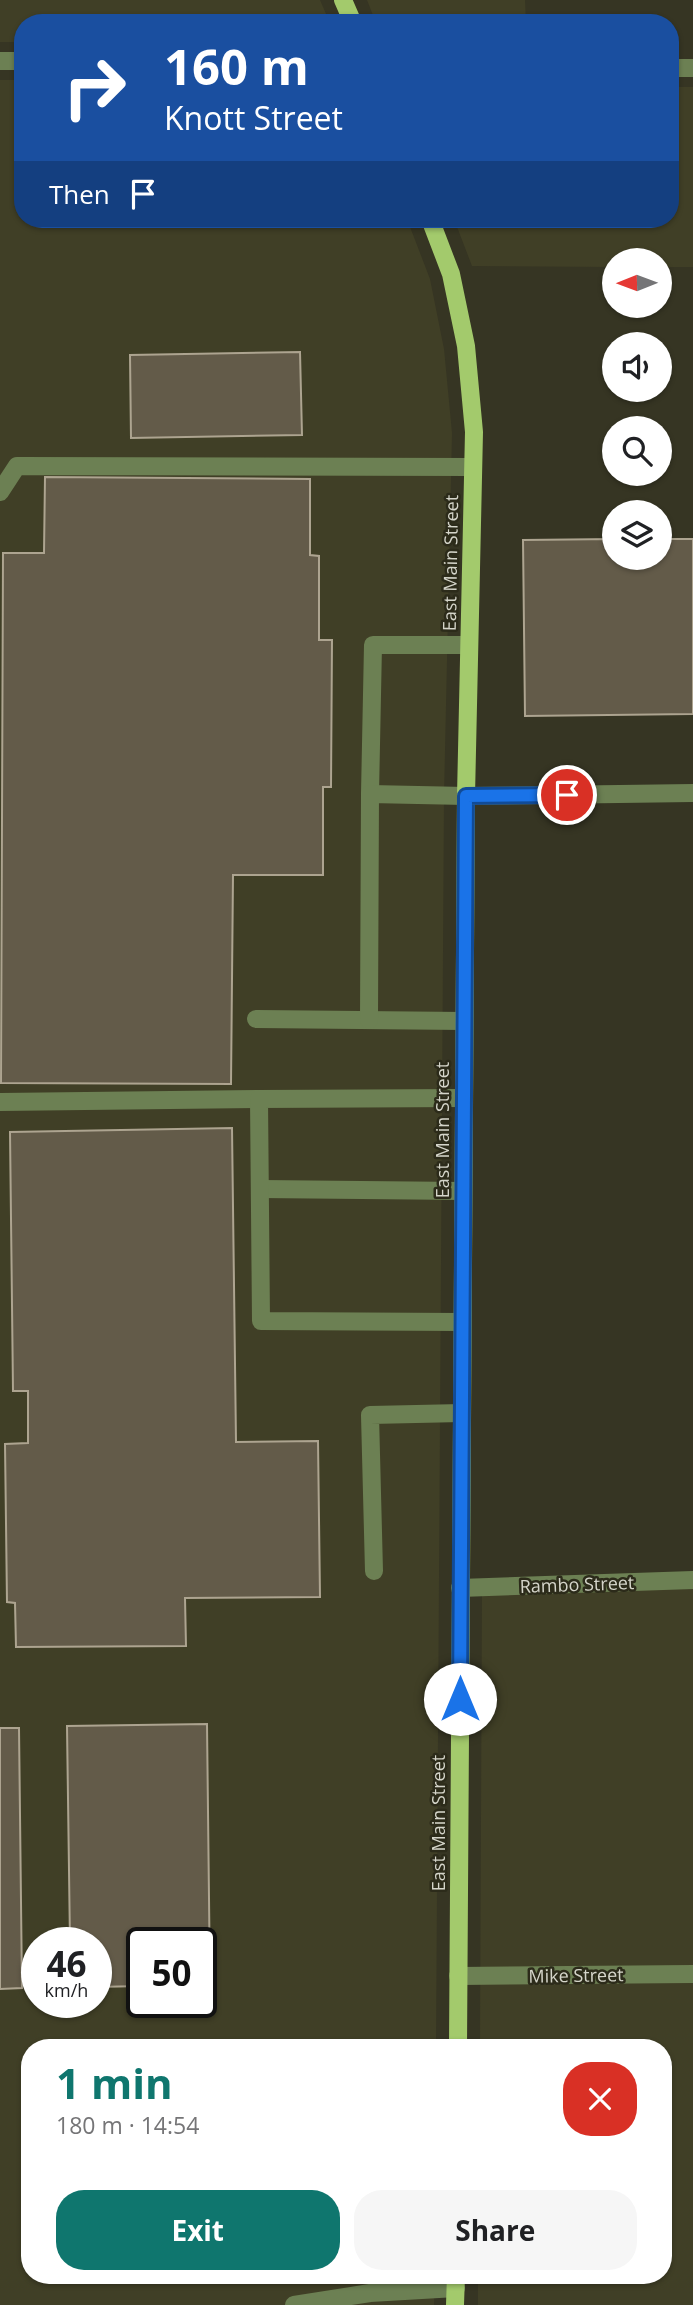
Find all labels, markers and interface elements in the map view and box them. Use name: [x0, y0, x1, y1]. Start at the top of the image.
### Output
text: 160 m: [164, 33, 309, 99]
icon: right: [49, 42, 140, 133]
text: Knott Street: [164, 96, 343, 139]
icon: arrive: [124, 175, 162, 213]
text: Then: [49, 176, 110, 212]
north arrow: [602, 248, 672, 318]
map controls: [602, 248, 672, 570]
button: sound: [602, 332, 672, 402]
button: search: [602, 416, 672, 486]
street label: East Main Street: [437, 495, 463, 631]
button: layers: [602, 500, 672, 570]
pin: [537, 765, 597, 825]
icon: arrive: [548, 776, 586, 814]
street label: East Main Street: [430, 1062, 454, 1198]
street label: Rambo Street: [519, 1570, 635, 1598]
position arrow: [423, 1662, 497, 1736]
street label: East Main Street: [426, 1755, 450, 1891]
speed limit sign: 50: [126, 1927, 217, 2018]
text: 46: [46, 1940, 87, 1987]
street label: Mike Street: [528, 1962, 624, 1988]
text: km/h: [45, 1978, 88, 2002]
text: 1 min: [56, 2054, 173, 2111]
button: close: [563, 2062, 637, 2136]
text: 180 m · 14:54: [56, 2109, 199, 2141]
button: Exit: [56, 2190, 340, 2270]
button: Share: [354, 2190, 637, 2270]

